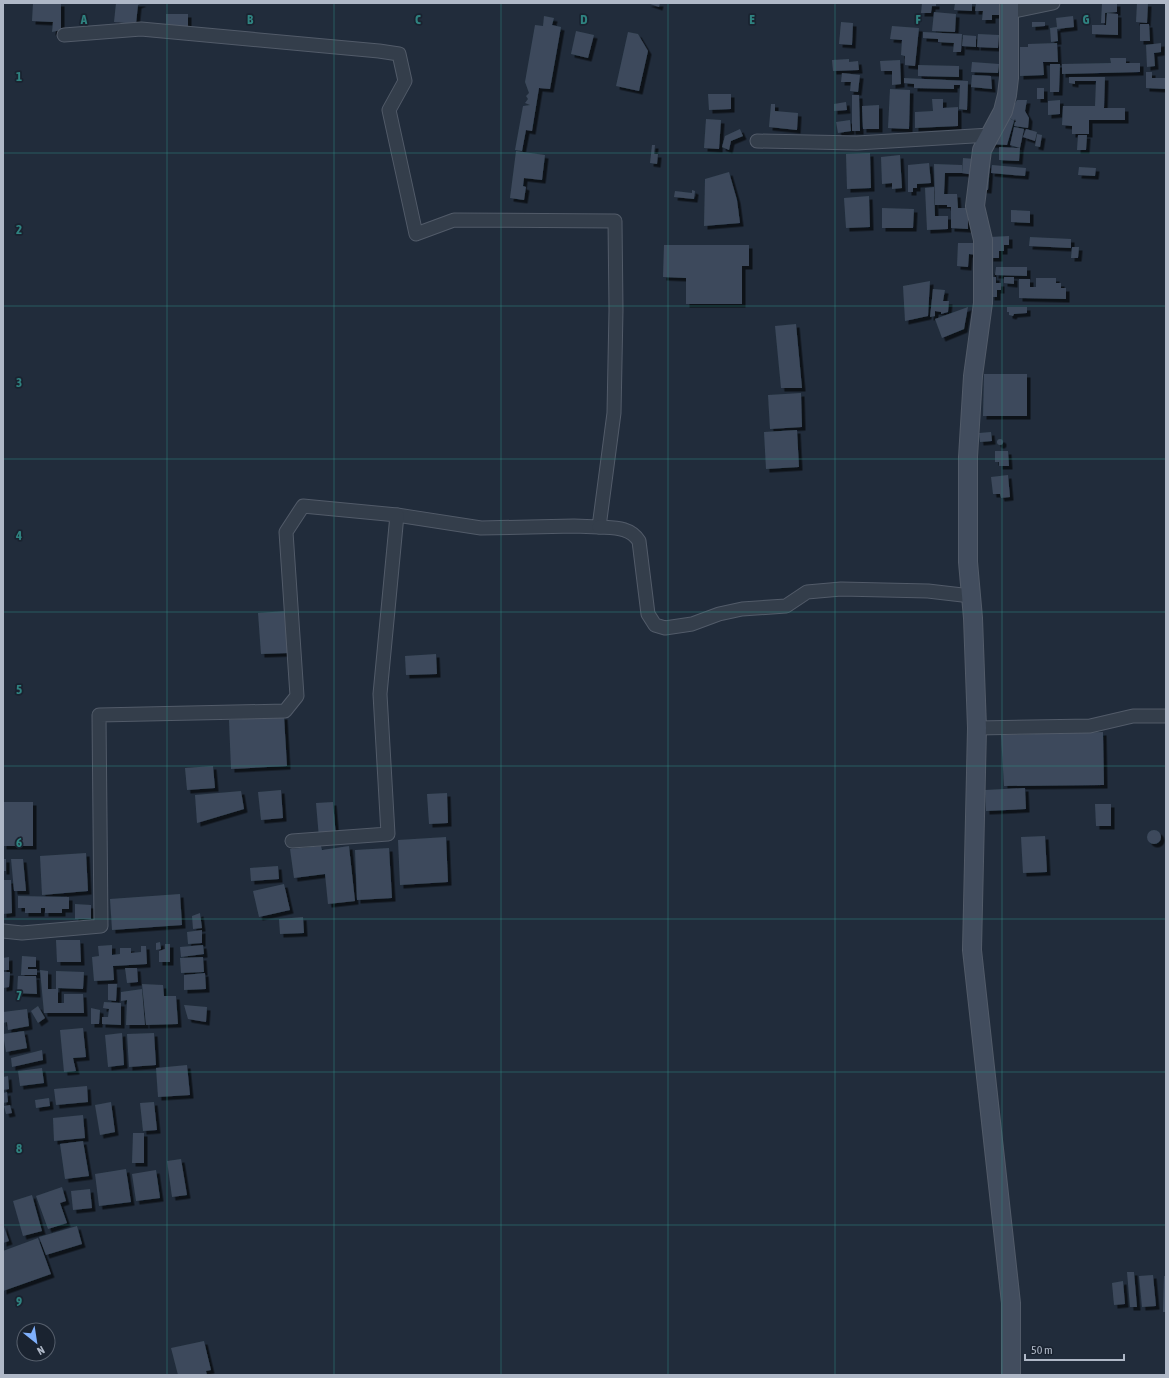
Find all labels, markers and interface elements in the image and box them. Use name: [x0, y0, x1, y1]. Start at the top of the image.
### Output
text: A: [80, 12, 88, 27]
text: B: [247, 12, 254, 27]
text: C: [415, 12, 421, 27]
text: D: [580, 12, 588, 27]
text: E: [749, 12, 755, 27]
text: F: [915, 12, 921, 27]
text: G: [1083, 12, 1090, 27]
text: 1: [16, 69, 22, 84]
text: 2: [16, 222, 22, 237]
text: 3: [16, 375, 22, 390]
text: 4: [15, 528, 22, 543]
text: 5: [16, 682, 22, 697]
text: 6: [16, 835, 22, 850]
text: 7: [16, 988, 22, 1003]
text: 8: [16, 1141, 22, 1156]
text: 9: [16, 1294, 22, 1309]
north arrow: [16, 1322, 56, 1362]
scale bar: [1025, 1336, 1124, 1362]
text: 50 m: [1031, 1343, 1053, 1357]
text: N: [35, 1344, 47, 1357]

